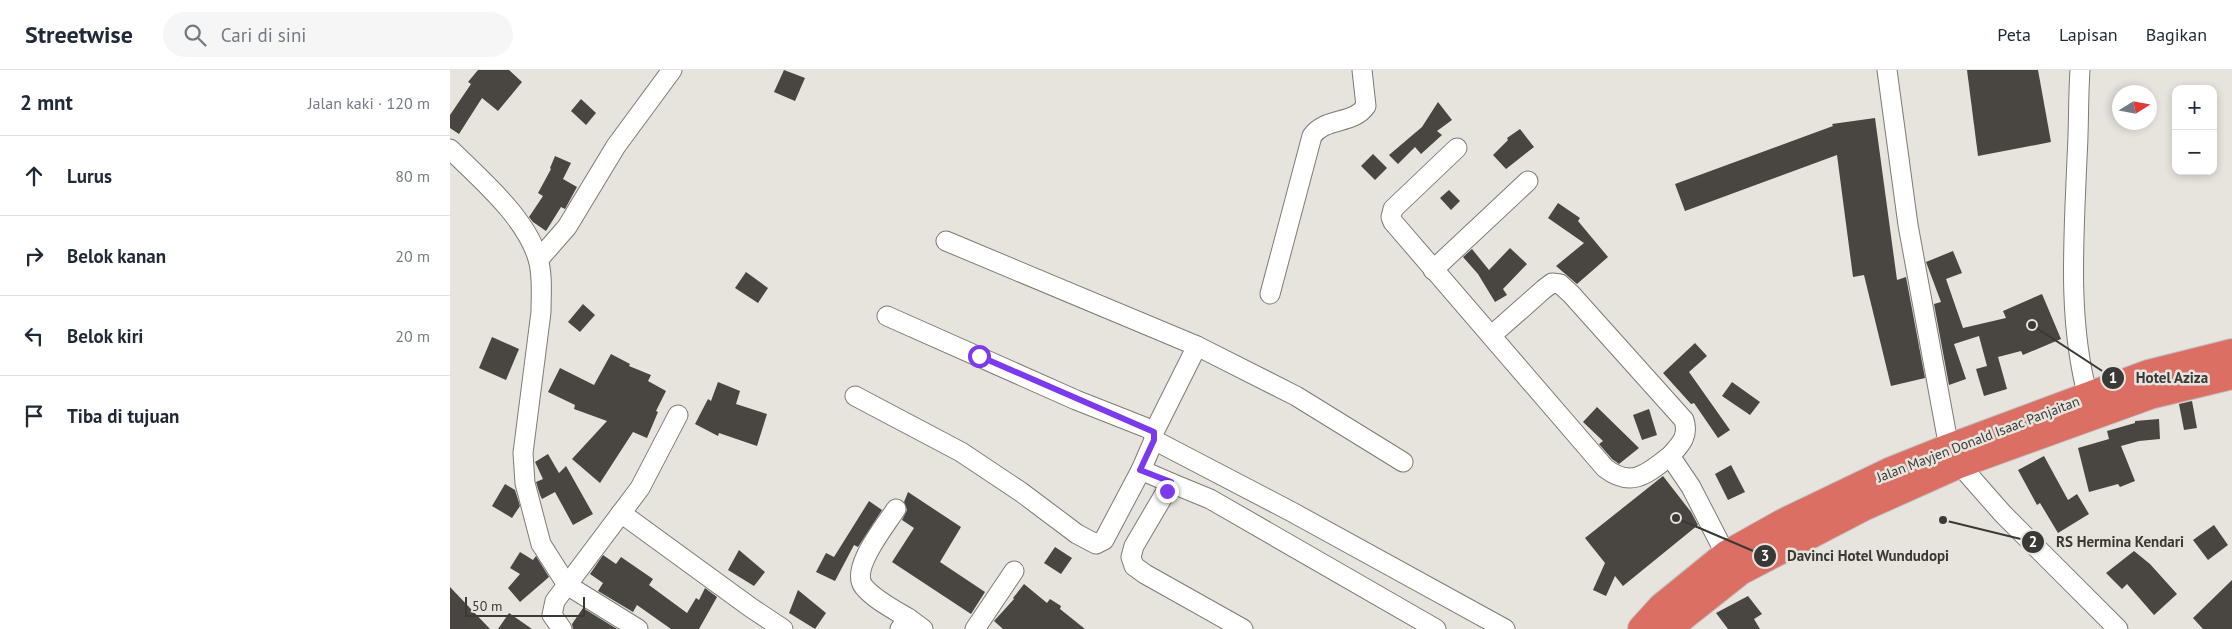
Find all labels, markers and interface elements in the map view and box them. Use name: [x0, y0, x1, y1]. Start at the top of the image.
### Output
search box: [163, 12, 513, 57]
text: Streetwise: [25, 19, 133, 50]
icon: search: [181, 21, 209, 49]
text: Cari di sini: [221, 23, 306, 47]
text: Peta: [1997, 23, 2031, 46]
text: Lapisan: [2059, 23, 2118, 46]
text: Bagikan: [2146, 23, 2207, 46]
north arrow: [2112, 85, 2157, 130]
map controls: [2172, 85, 2217, 175]
button: +: [2172, 85, 2217, 130]
text: 2 mnt: [20, 89, 73, 116]
text: Jalan kaki · 120 m: [308, 93, 430, 113]
button: −: [2172, 130, 2217, 175]
icon: ahead: [20, 162, 48, 190]
text: Lurus: [67, 164, 112, 188]
text: 80 m: [395, 166, 430, 186]
icon: right: [20, 242, 48, 270]
text: Belok kanan: [67, 244, 166, 268]
text: 20 m: [395, 246, 430, 266]
icon: left: [20, 322, 48, 350]
text: Belok kiri: [67, 324, 143, 348]
text: 20 m: [395, 326, 430, 346]
route start: [968, 345, 991, 368]
callout: Hotel Aziza: [2100, 363, 2218, 393]
text: 1: [2109, 368, 2117, 387]
text: Hotel Aziza: [2136, 368, 2208, 387]
street label: Jalan Mayjen Donald Isaac Panjaitan: [1873, 392, 2082, 486]
icon: arrive: [20, 402, 48, 430]
text: Tiba di tujuan: [67, 404, 179, 428]
route end: [1156, 480, 1179, 503]
callout: RS Hermina Kendari: [2021, 527, 2194, 557]
text: 2: [2029, 532, 2037, 551]
text: RS Hermina Kendari: [2056, 532, 2184, 551]
callout: Davinci Hotel Wundudopi: [1752, 541, 1960, 571]
text: 3: [1761, 546, 1769, 565]
text: Davinci Hotel Wundudopi: [1787, 546, 1949, 565]
scale bar: [465, 594, 585, 617]
text: 50 m: [472, 597, 502, 615]

